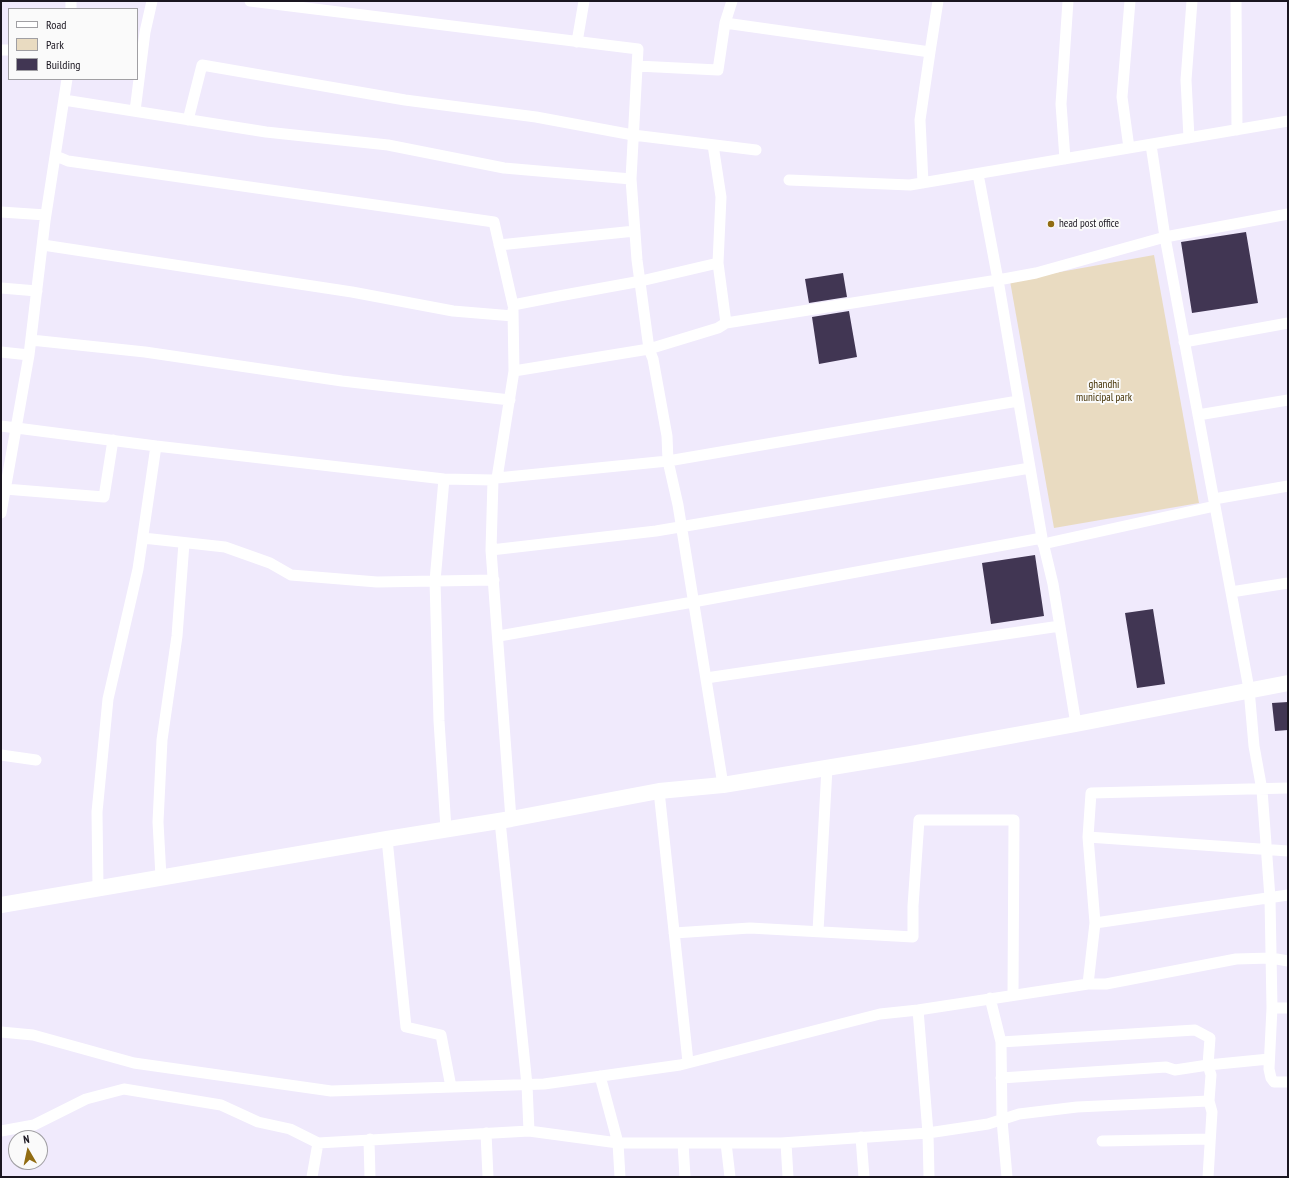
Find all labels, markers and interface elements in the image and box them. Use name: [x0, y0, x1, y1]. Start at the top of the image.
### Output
legend: [8, 8, 138, 80]
text: Road: [46, 17, 66, 32]
text: Park: [46, 37, 64, 52]
text: Building: [46, 57, 81, 72]
place label: head post office: [1059, 217, 1119, 231]
marker: head post office: [1046, 219, 1056, 229]
park label: ghandhi municipal park: [1076, 378, 1132, 404]
north arrow: [8, 1130, 48, 1170]
text: N: [22, 1132, 30, 1147]

